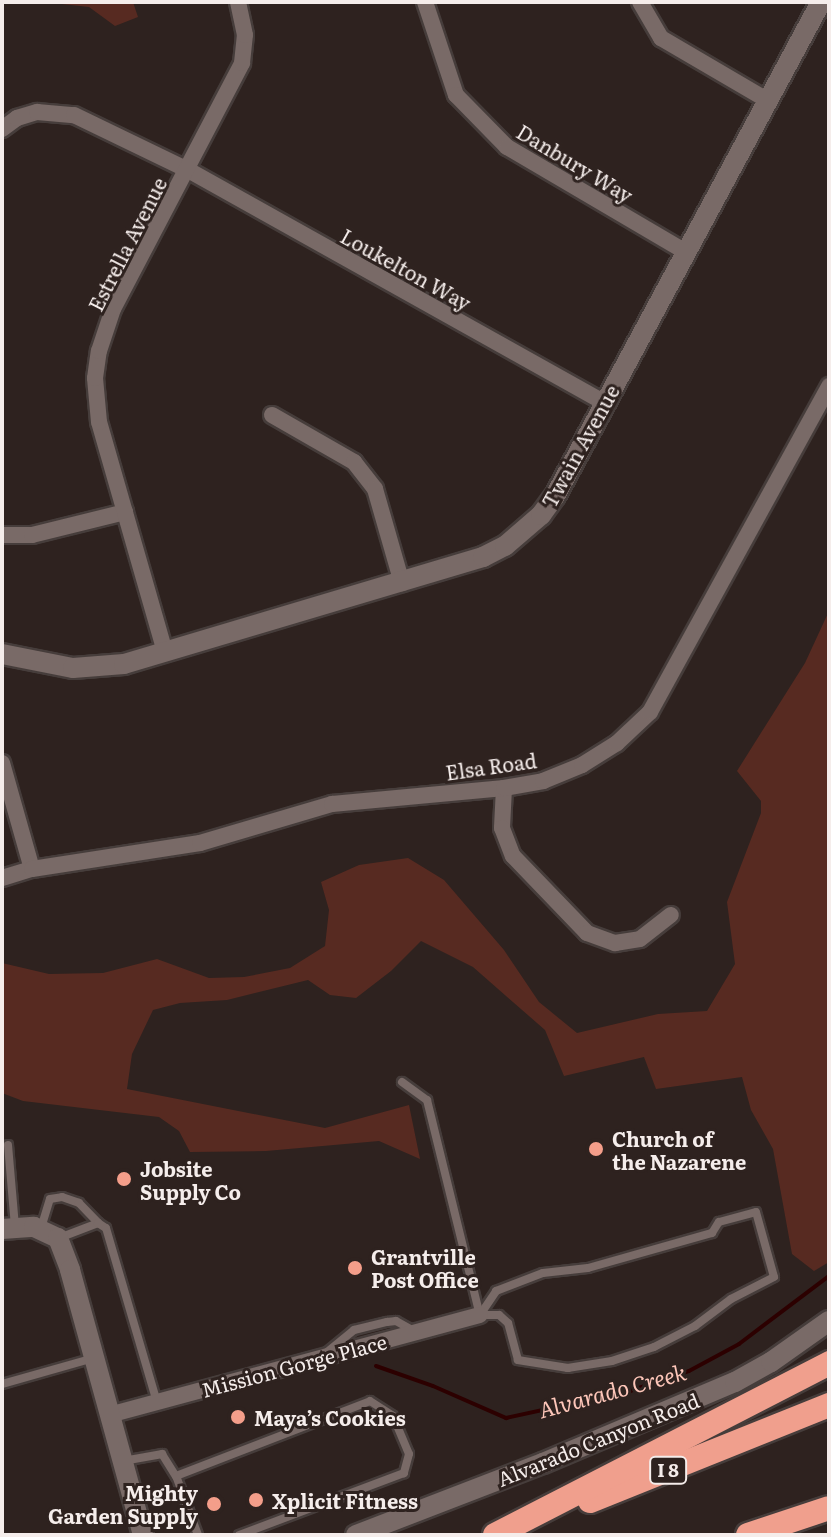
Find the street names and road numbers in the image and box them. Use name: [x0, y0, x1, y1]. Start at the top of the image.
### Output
street label: Danbury Way: [513, 119, 637, 207]
street label: Estrella Avenue: [83, 173, 171, 315]
street label: Loukelton Way: [337, 223, 475, 315]
street label: Twain Avenue: [536, 380, 624, 512]
street label: Elsa Road: [444, 748, 538, 784]
street label: Mission Gorge Place: [199, 1329, 389, 1401]
street label: Alvarado Canyon Road: [494, 1388, 702, 1490]
road number: I 8: [648, 1456, 688, 1484]

